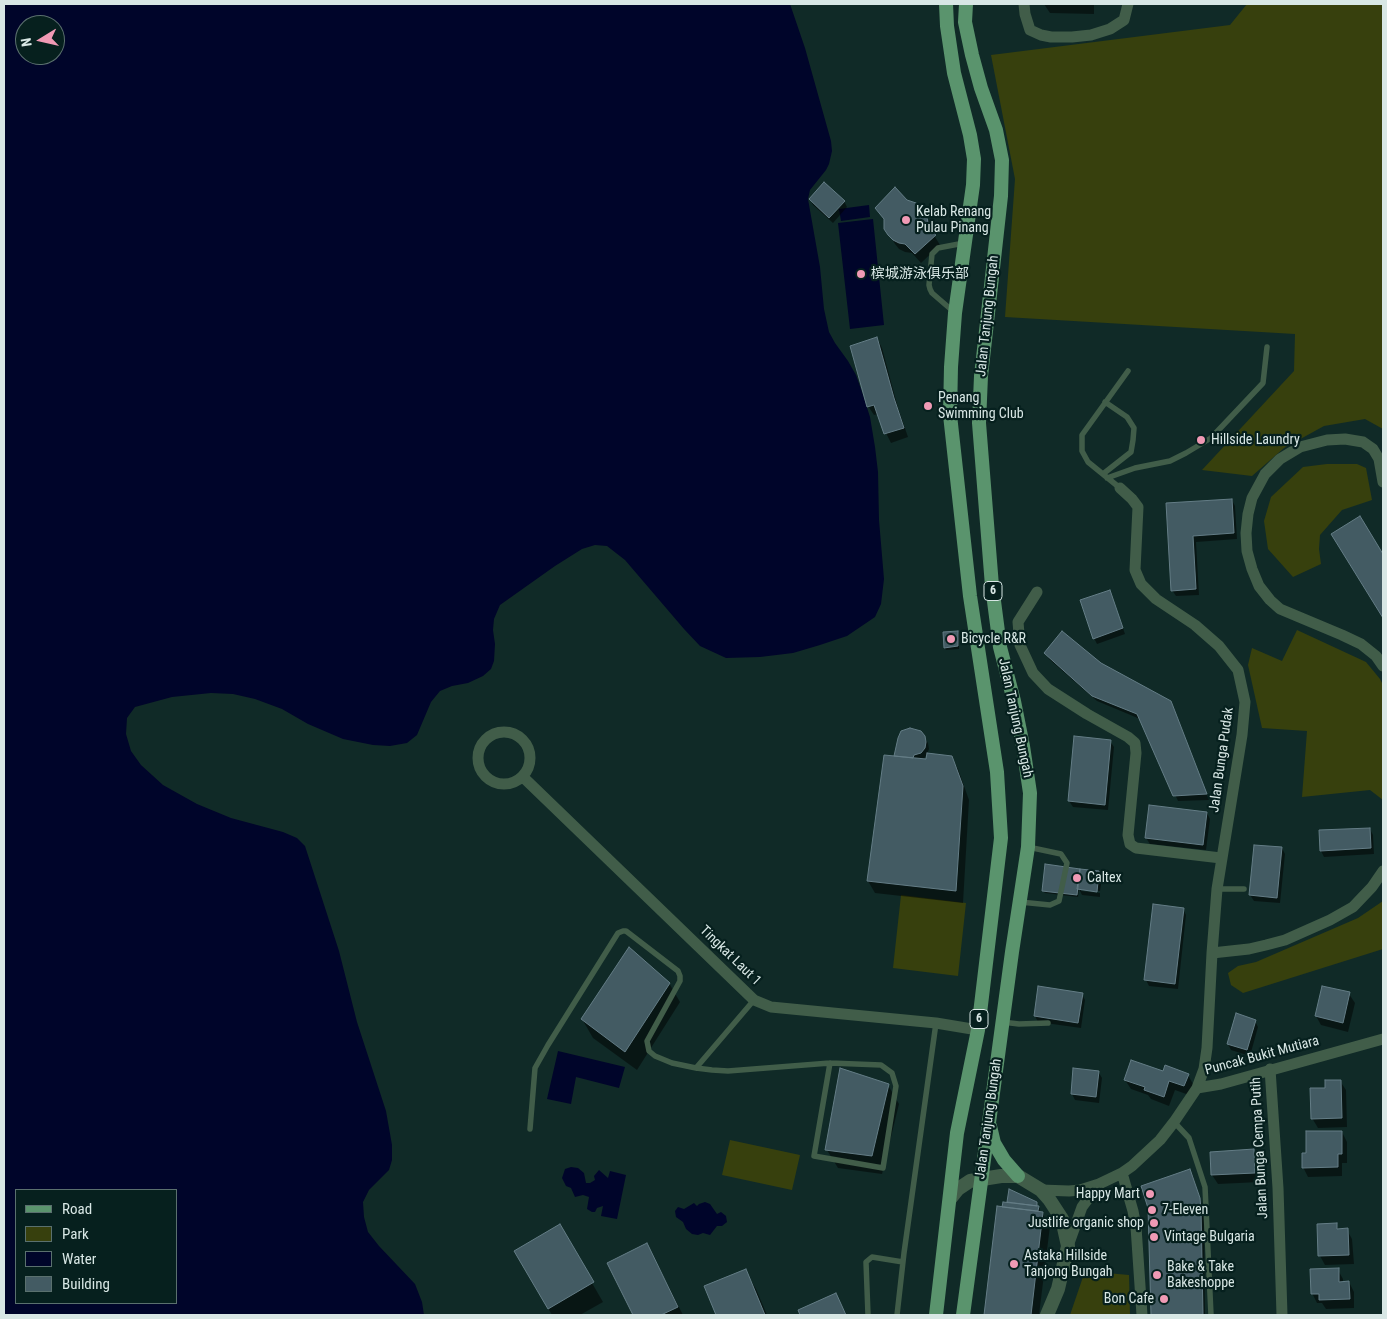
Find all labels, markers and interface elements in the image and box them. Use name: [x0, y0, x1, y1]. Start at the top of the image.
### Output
north arrow: [15, 15, 65, 65]
text: N: [18, 37, 35, 48]
place label: Kelab Renang Pulau Pinang: [916, 204, 991, 236]
marker: Kelab Renang Pulau Pinang: [900, 214, 912, 226]
street label: Jalan Tanjung Bungah: [973, 255, 1003, 377]
place label: 槟城游泳俱乐部: [871, 266, 969, 282]
marker: 槟城游泳俱乐部: [855, 268, 867, 280]
place label: Penang Swimming Club: [938, 390, 1024, 422]
marker: Penang Swimming Club: [922, 400, 934, 412]
place label: Hillside Laundry: [1211, 432, 1300, 448]
marker: Hillside Laundry: [1195, 434, 1207, 446]
road number: 6: [984, 582, 1002, 600]
place label: Bicycle R&R: [961, 631, 1026, 647]
marker: Bicycle R&R: [945, 633, 957, 645]
street label: Jalan Tanjung Bungah: [994, 657, 1036, 779]
street label: Jalan Bunga Pudak: [1206, 706, 1238, 814]
place label: Caltex: [1087, 870, 1122, 886]
marker: Caltex: [1071, 872, 1083, 884]
street label: Tingkat Laut 1: [696, 923, 764, 989]
road number: 6: [970, 1010, 988, 1028]
street label: Puncak Bukit Mutiara: [1203, 1033, 1321, 1079]
street label: Jalan Tanjung Bungah: [972, 1058, 1006, 1180]
street label: Jalan Bunga Cempa Putih: [1248, 1077, 1272, 1219]
place label: Happy Mart: [1076, 1186, 1140, 1202]
marker: Happy Mart: [1144, 1188, 1156, 1200]
legend: [15, 1189, 178, 1304]
text: Road: [62, 1200, 92, 1218]
place label: 7-Eleven: [1162, 1202, 1208, 1218]
marker: 7-Eleven: [1146, 1204, 1158, 1216]
place label: Justlife organic shop: [1028, 1215, 1144, 1231]
marker: Justlife organic shop: [1148, 1217, 1160, 1229]
text: Park: [62, 1225, 89, 1243]
place label: Vintage Bulgaria: [1164, 1229, 1255, 1245]
marker: Vintage Bulgaria: [1148, 1231, 1160, 1243]
place label: Astaka Hillside Tanjong Bungah: [1024, 1248, 1113, 1280]
text: Water: [62, 1250, 96, 1268]
marker: Astaka Hillside Tanjong Bungah: [1008, 1258, 1020, 1270]
place label: Bake & Take Bakeshoppe: [1167, 1259, 1235, 1292]
marker: Bake & Take Bakeshoppe: [1151, 1269, 1163, 1281]
text: Building: [62, 1275, 110, 1293]
place label: Bon Cafe: [1104, 1291, 1154, 1307]
marker: Bon Cafe: [1158, 1293, 1170, 1305]

